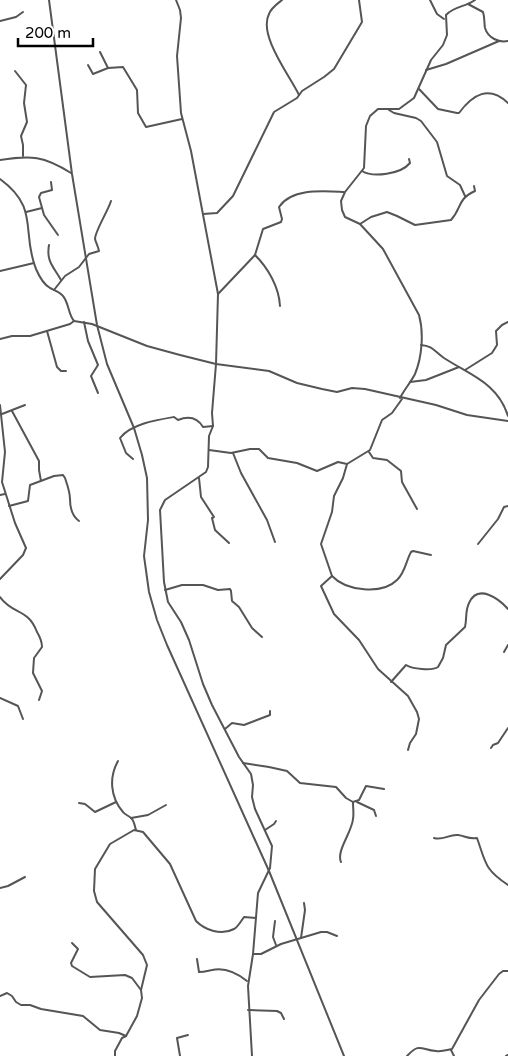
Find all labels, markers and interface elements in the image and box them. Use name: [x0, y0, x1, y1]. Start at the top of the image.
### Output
scale bar: [18, 15, 92, 47]
text: 200 m: [25, 24, 71, 42]

